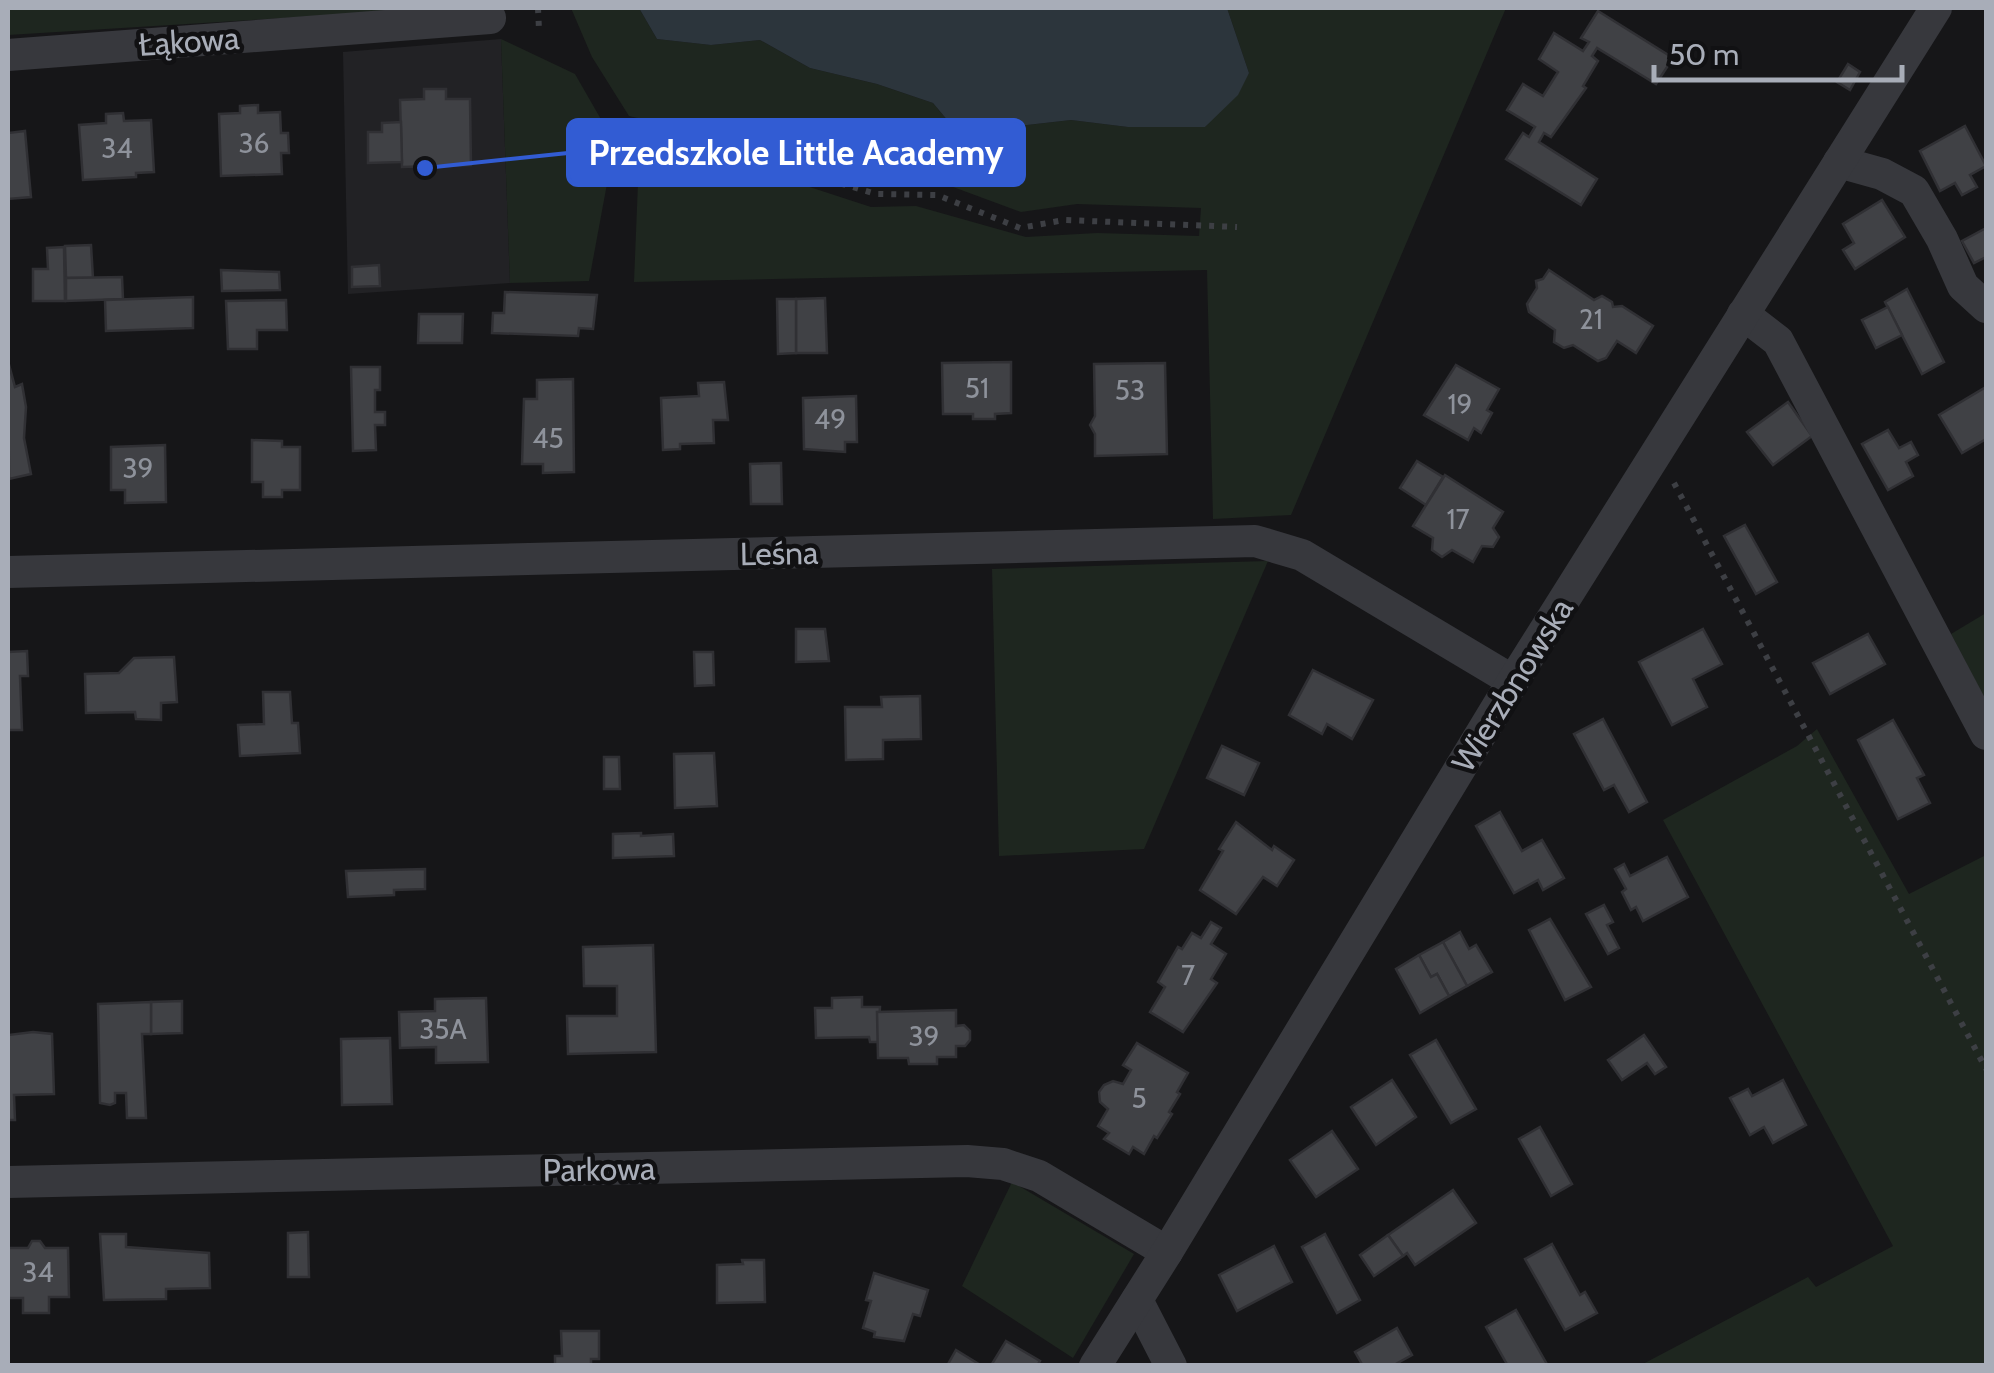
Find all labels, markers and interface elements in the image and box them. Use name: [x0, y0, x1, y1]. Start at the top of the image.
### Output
street label: Łąkowa: [137, 18, 241, 64]
scale bar: [1654, 20, 1902, 82]
text: 50 m: [1669, 36, 1739, 73]
callout: Przedszkole Little Academy: [568, 120, 1024, 185]
house number: 36: [238, 126, 270, 160]
house number: 34: [101, 131, 133, 165]
text: Przedszkole Little Academy: [588, 131, 1004, 174]
house number: 21: [1579, 302, 1603, 336]
house number: 51: [965, 371, 989, 405]
house number: 53: [1115, 373, 1145, 407]
house number: 19: [1447, 387, 1473, 421]
house number: 49: [814, 402, 846, 436]
house number: 45: [532, 421, 564, 455]
house number: 39: [122, 451, 154, 485]
house number: 17: [1446, 502, 1470, 536]
street label: Leśna: [739, 533, 819, 573]
street label: Wierzbnowska: [1443, 590, 1581, 779]
house number: 7: [1181, 958, 1195, 992]
house number: 35A: [419, 1012, 468, 1046]
house number: 39: [908, 1019, 940, 1053]
house number: 5: [1131, 1081, 1147, 1115]
street label: Parkowa: [542, 1149, 656, 1189]
house number: 34: [22, 1255, 54, 1289]

